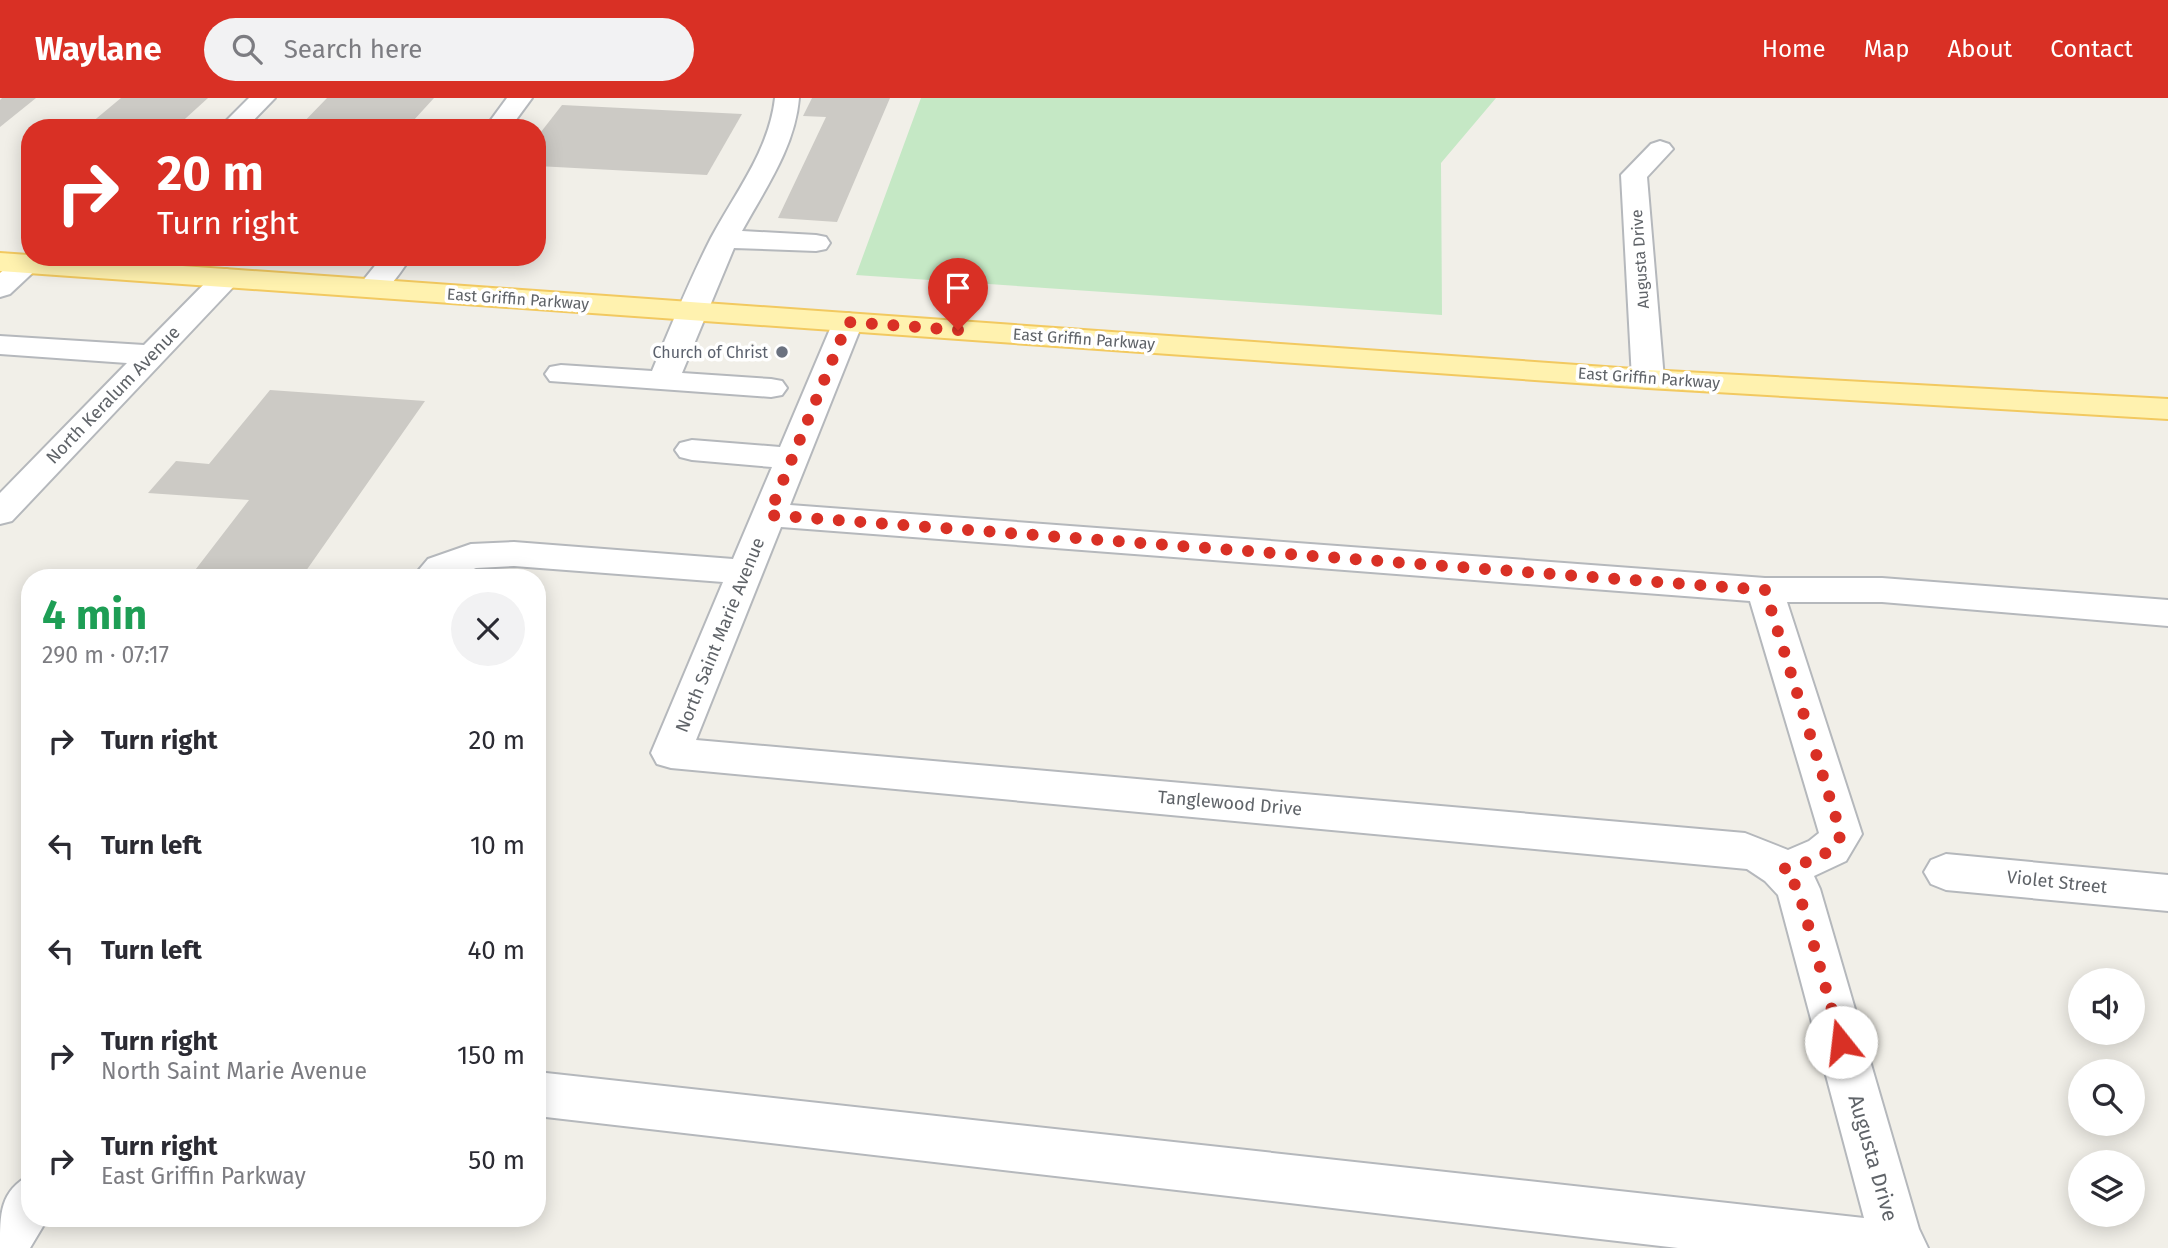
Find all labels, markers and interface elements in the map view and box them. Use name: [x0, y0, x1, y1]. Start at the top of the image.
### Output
search box: [204, 18, 694, 81]
text: Waylane: [35, 29, 162, 69]
icon: search: [228, 30, 266, 68]
text: Search here: [284, 34, 423, 65]
text: Home: [1762, 35, 1826, 63]
text: Map: [1864, 35, 1910, 63]
text: About: [1948, 35, 2012, 63]
text: Contact: [2050, 35, 2133, 63]
text: 20 m: [157, 144, 264, 203]
icon: right: [42, 147, 133, 238]
text: Turn right: [157, 204, 299, 242]
street label: Augusta Drive: [1627, 209, 1653, 309]
pin: [928, 258, 988, 330]
icon: arrive: [939, 269, 977, 307]
street label: East Griffin Parkway: [446, 285, 590, 313]
street label: North Keralum Avenue: [41, 321, 185, 469]
street label: East Griffin Parkway: [1012, 325, 1156, 353]
place label: Church of Christ: [652, 343, 768, 362]
marker: Church of Christ: [774, 344, 790, 360]
street label: East Griffin Parkway: [1577, 364, 1721, 392]
street label: North Saint Marie Avenue: [671, 534, 769, 736]
text: 4 min: [42, 590, 147, 640]
button: close: [451, 592, 525, 666]
text: 290 m · 07:17: [42, 641, 169, 669]
icon: right: [42, 722, 80, 760]
text: Turn right: [101, 725, 218, 756]
text: 20 m: [468, 725, 525, 756]
street label: Tanglewood Drive: [1157, 786, 1303, 820]
icon: left: [42, 827, 80, 865]
text: Turn left: [101, 830, 202, 861]
text: 10 m: [470, 830, 525, 861]
street label: Violet Street: [2006, 866, 2109, 898]
icon: left: [42, 932, 80, 970]
text: Turn left: [101, 935, 202, 966]
text: 40 m: [467, 935, 525, 966]
map controls: [2068, 968, 2145, 1227]
button: sound: [2068, 968, 2145, 1045]
position arrow: [1804, 1005, 1878, 1079]
text: Turn right: [101, 1026, 218, 1057]
icon: right: [42, 1037, 80, 1075]
text: 150 m: [457, 1040, 525, 1071]
text: North Saint Marie Avenue: [101, 1057, 367, 1085]
button: search: [2068, 1059, 2145, 1136]
street label: Augusta Drive: [1842, 1092, 1904, 1224]
text: Turn right: [101, 1131, 218, 1162]
icon: right: [42, 1142, 80, 1180]
text: 50 m: [468, 1145, 525, 1176]
button: layers: [2068, 1150, 2145, 1227]
text: East Griffin Parkway: [101, 1162, 306, 1190]

